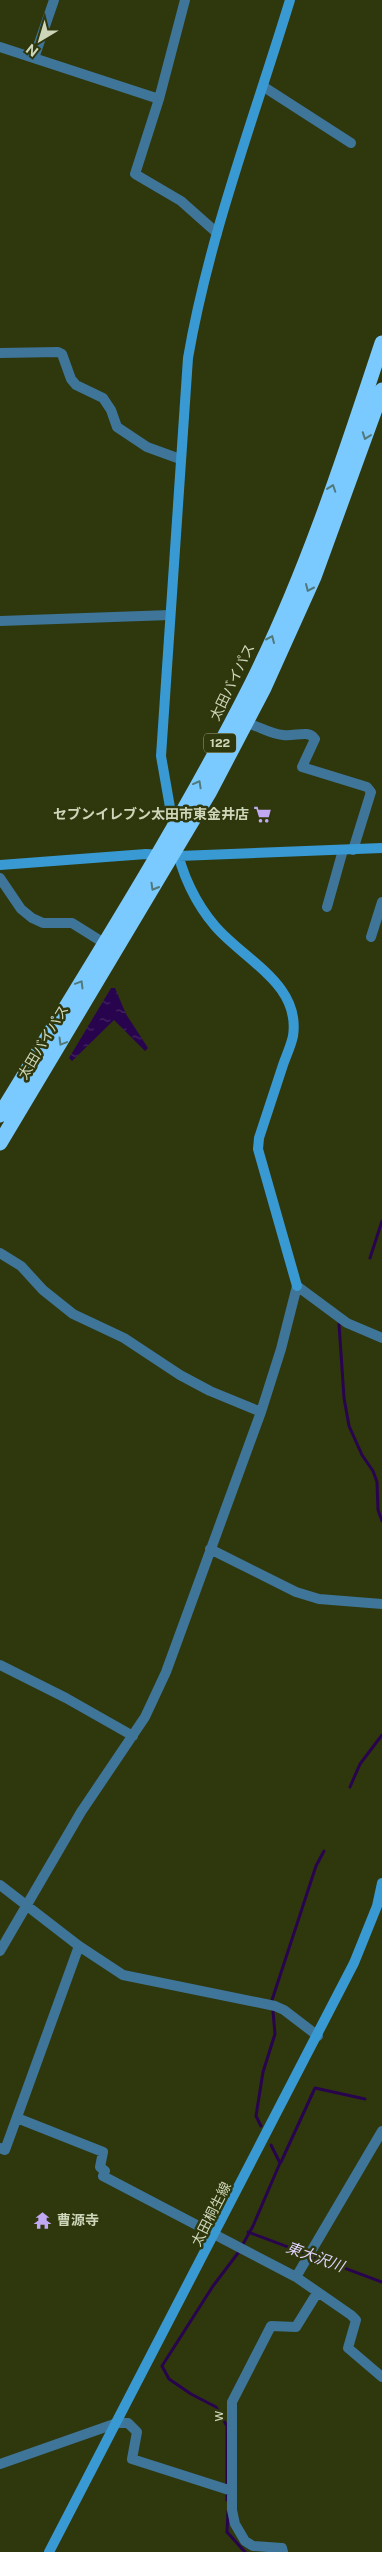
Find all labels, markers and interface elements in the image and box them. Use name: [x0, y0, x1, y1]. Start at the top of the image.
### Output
north arrow: [15, 15, 65, 65]
text: N: [23, 41, 41, 60]
one-way arrow: [362, 431, 372, 440]
one-way arrow: [326, 485, 336, 493]
one-way arrow: [305, 583, 315, 592]
one-way arrow: [265, 635, 276, 644]
street label: 太田バイパス: [206, 641, 258, 723]
road number: 122: [204, 734, 236, 752]
one-way arrow: [192, 780, 202, 789]
supermarket icon: セブンイレブン太田市東金井店: [253, 804, 273, 824]
place label: セブンイレブン太田市東金井店: [53, 806, 249, 822]
one-way arrow: [150, 882, 160, 891]
one-way arrow: [73, 980, 83, 989]
street label: 太田バイパス: [15, 1002, 71, 1082]
one-way arrow: [58, 1037, 68, 1046]
street label: 太田桐生線: [188, 2179, 234, 2249]
temple icon: 曹源寺: [33, 2210, 53, 2230]
place label: 曹源寺: [57, 2212, 99, 2228]
water label: 東大沢川: [284, 2238, 348, 2275]
street label: w: [210, 2410, 226, 2421]

